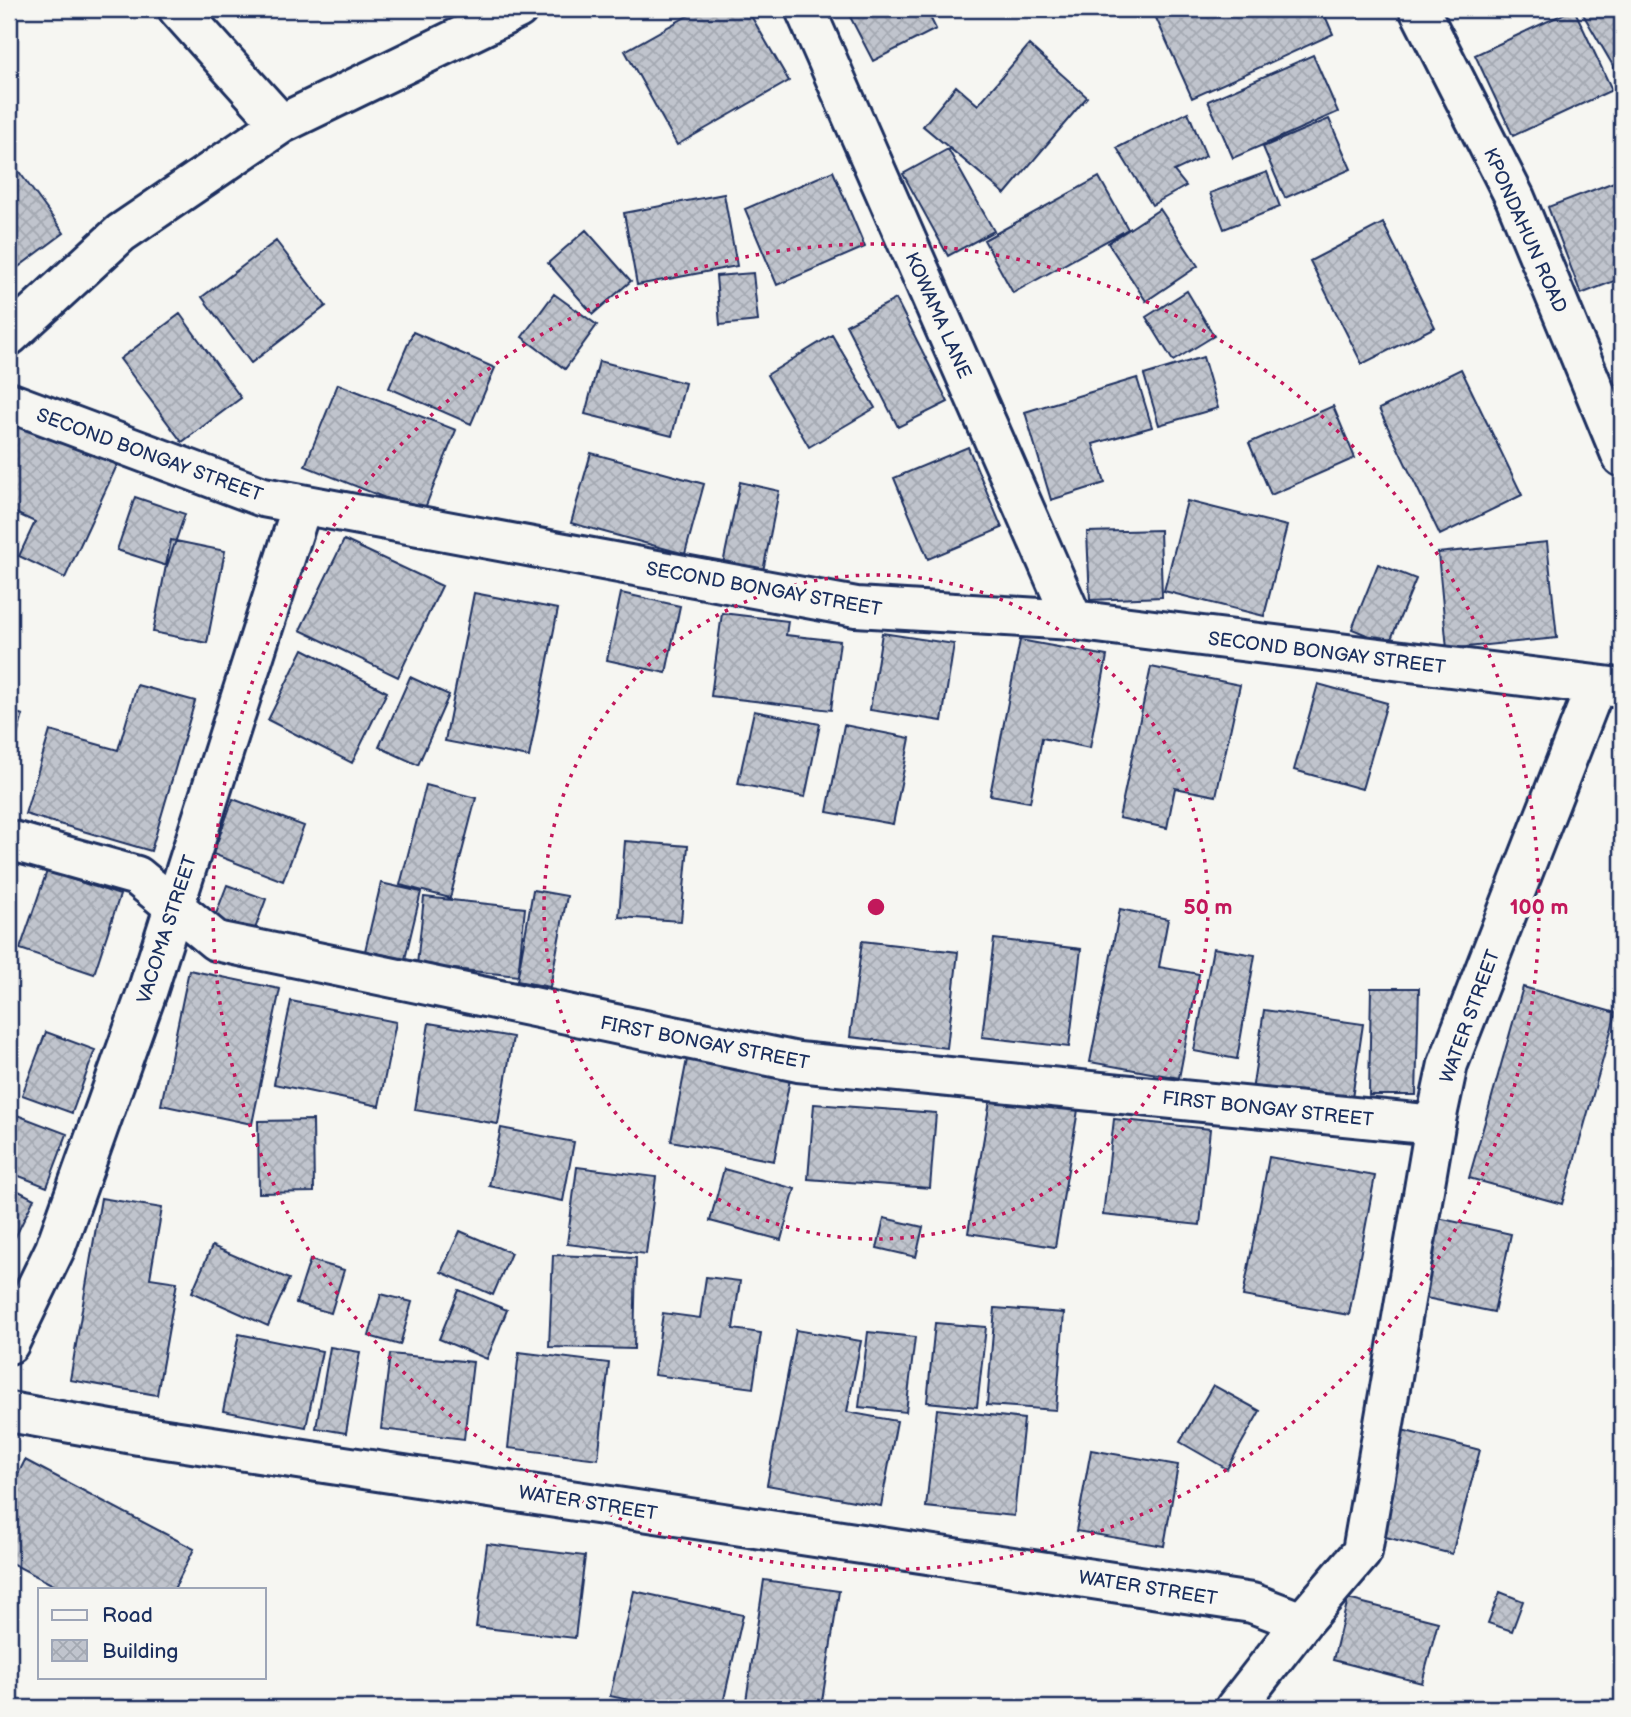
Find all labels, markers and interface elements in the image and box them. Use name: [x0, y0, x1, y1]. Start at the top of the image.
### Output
street label: KPONDAHUN ROAD: [1478, 145, 1571, 317]
street label: KOWAMA LANE: [899, 249, 976, 382]
street label: SECOND BONGAY STREET: [33, 404, 266, 507]
street label: SECOND BONGAY STREET: [644, 557, 884, 622]
street label: SECOND BONGAY STREET: [1207, 628, 1447, 680]
street label: VACOMA STREET: [133, 852, 202, 1007]
centre of rings: [864, 895, 888, 919]
text: 50 m: [1184, 895, 1232, 920]
text: 100 m: [1510, 895, 1568, 920]
street label: WATER STREET: [1436, 946, 1505, 1086]
street label: FIRST BONGAY STREET: [598, 1012, 812, 1075]
street label: FIRST BONGAY STREET: [1161, 1087, 1375, 1132]
street label: WATER STREET: [517, 1481, 659, 1526]
street label: WATER STREET: [1077, 1566, 1219, 1611]
legend: [38, 1588, 266, 1678]
text: Road: [102, 1603, 153, 1628]
text: Building: [102, 1639, 178, 1664]

